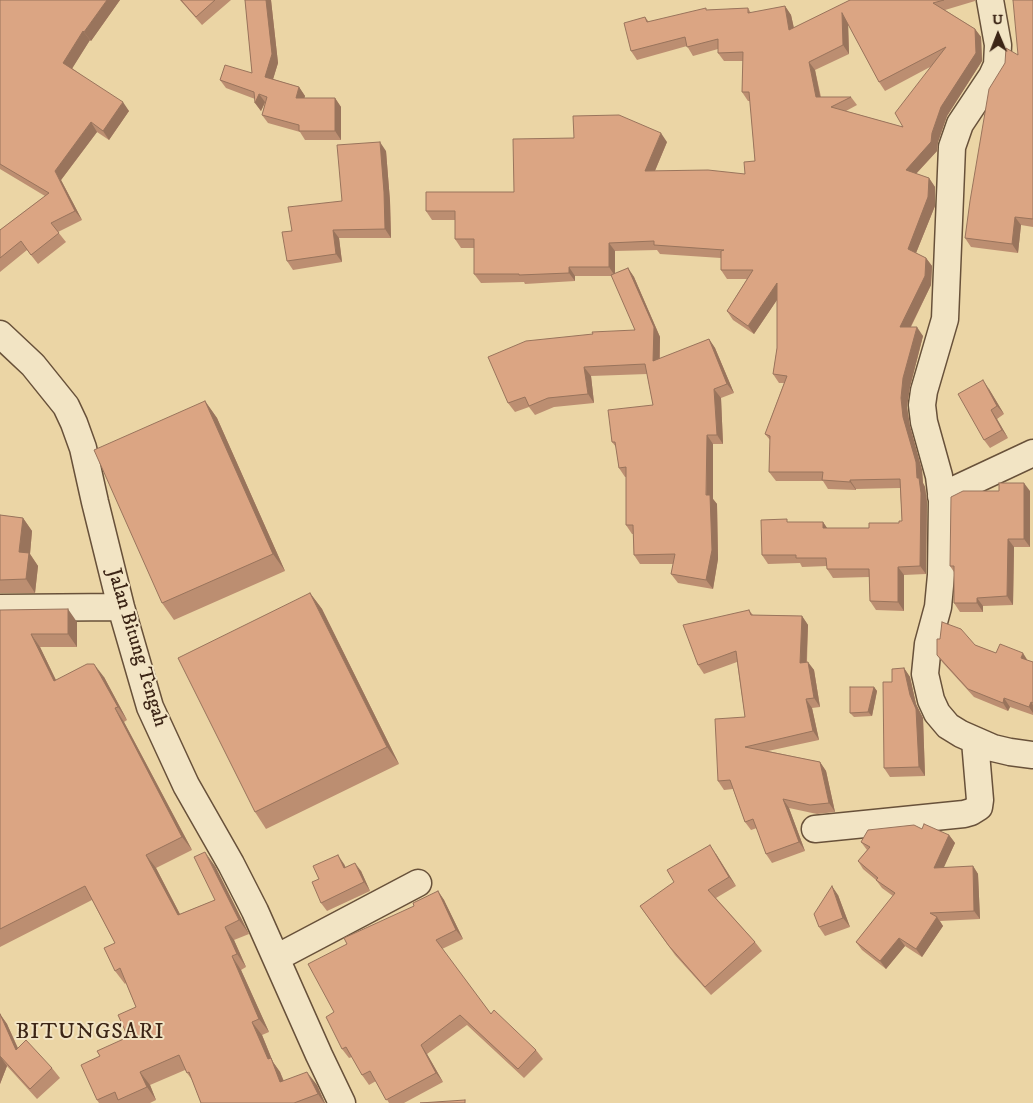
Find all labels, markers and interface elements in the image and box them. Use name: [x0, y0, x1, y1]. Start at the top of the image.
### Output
north arrow: [973, 10, 1023, 60]
text: U: [992, 11, 1003, 29]
street label: Jalan Bitung Tengah: [101, 566, 171, 730]
district label: BITUNGSARI: [14, 1020, 166, 1046]

